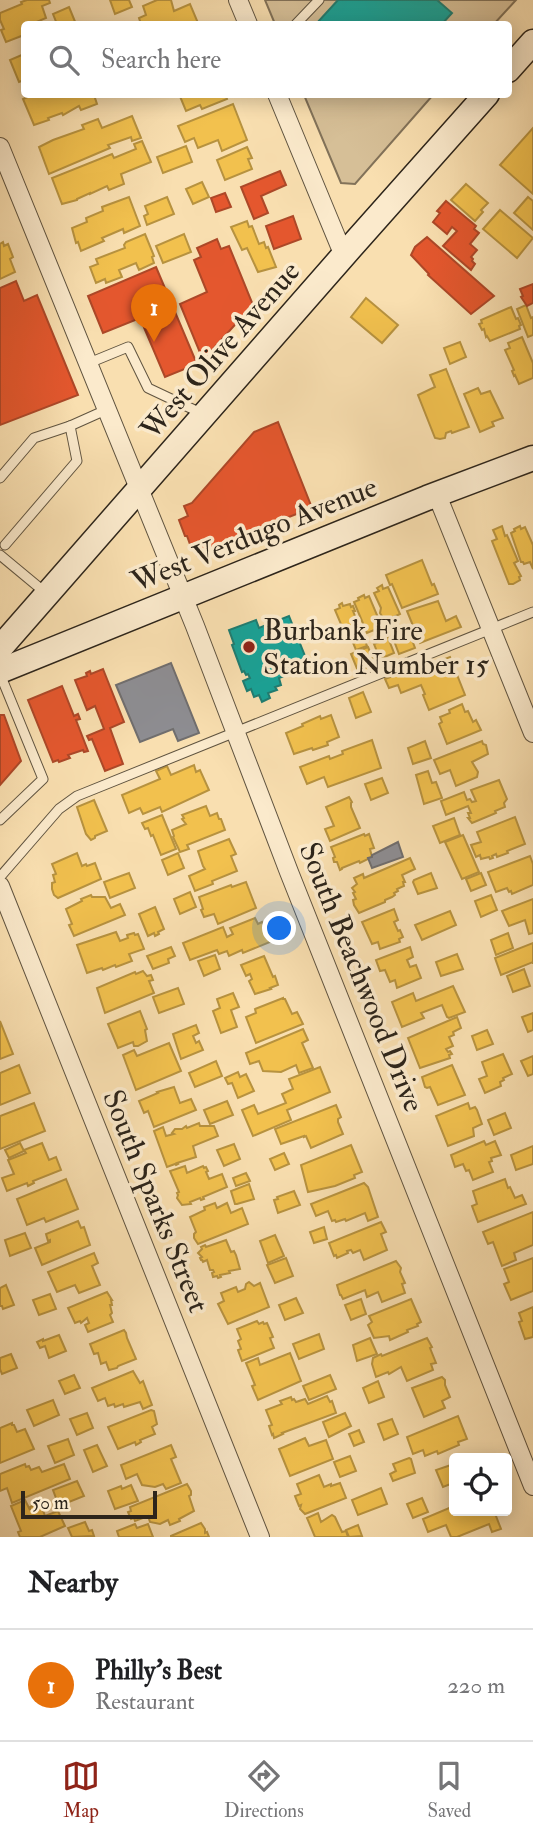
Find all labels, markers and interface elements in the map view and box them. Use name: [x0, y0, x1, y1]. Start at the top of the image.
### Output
search box: [21, 21, 512, 98]
icon: search: [45, 41, 83, 79]
text: Search here: [101, 44, 221, 76]
street label: West Olive Avenue: [132, 253, 308, 448]
pin: 1: [131, 284, 177, 342]
street label: West Verdugo Avenue: [125, 468, 382, 601]
place label: Burbank Fire Station Number 15: [263, 612, 490, 683]
marker: Burbank Fire Station Number 15: [241, 639, 257, 655]
street label: South Beachwood Drive: [291, 837, 433, 1117]
your location: [262, 911, 296, 945]
street label: South Sparks Street: [94, 1085, 217, 1318]
map controls: [449, 1453, 512, 1516]
button: locate: [449, 1453, 512, 1516]
scale bar: [21, 1488, 158, 1520]
text: 50 m: [32, 1491, 69, 1515]
text: Nearby: [28, 1564, 118, 1601]
text: Philly's Best: [95, 1655, 222, 1687]
text: 1: [47, 1671, 55, 1700]
text: 220 m: [447, 1671, 505, 1700]
text: Restaurant: [95, 1687, 195, 1716]
tab: Map: [62, 1757, 100, 1823]
tab: Directions: [224, 1757, 304, 1823]
tab: Saved: [428, 1757, 471, 1823]

